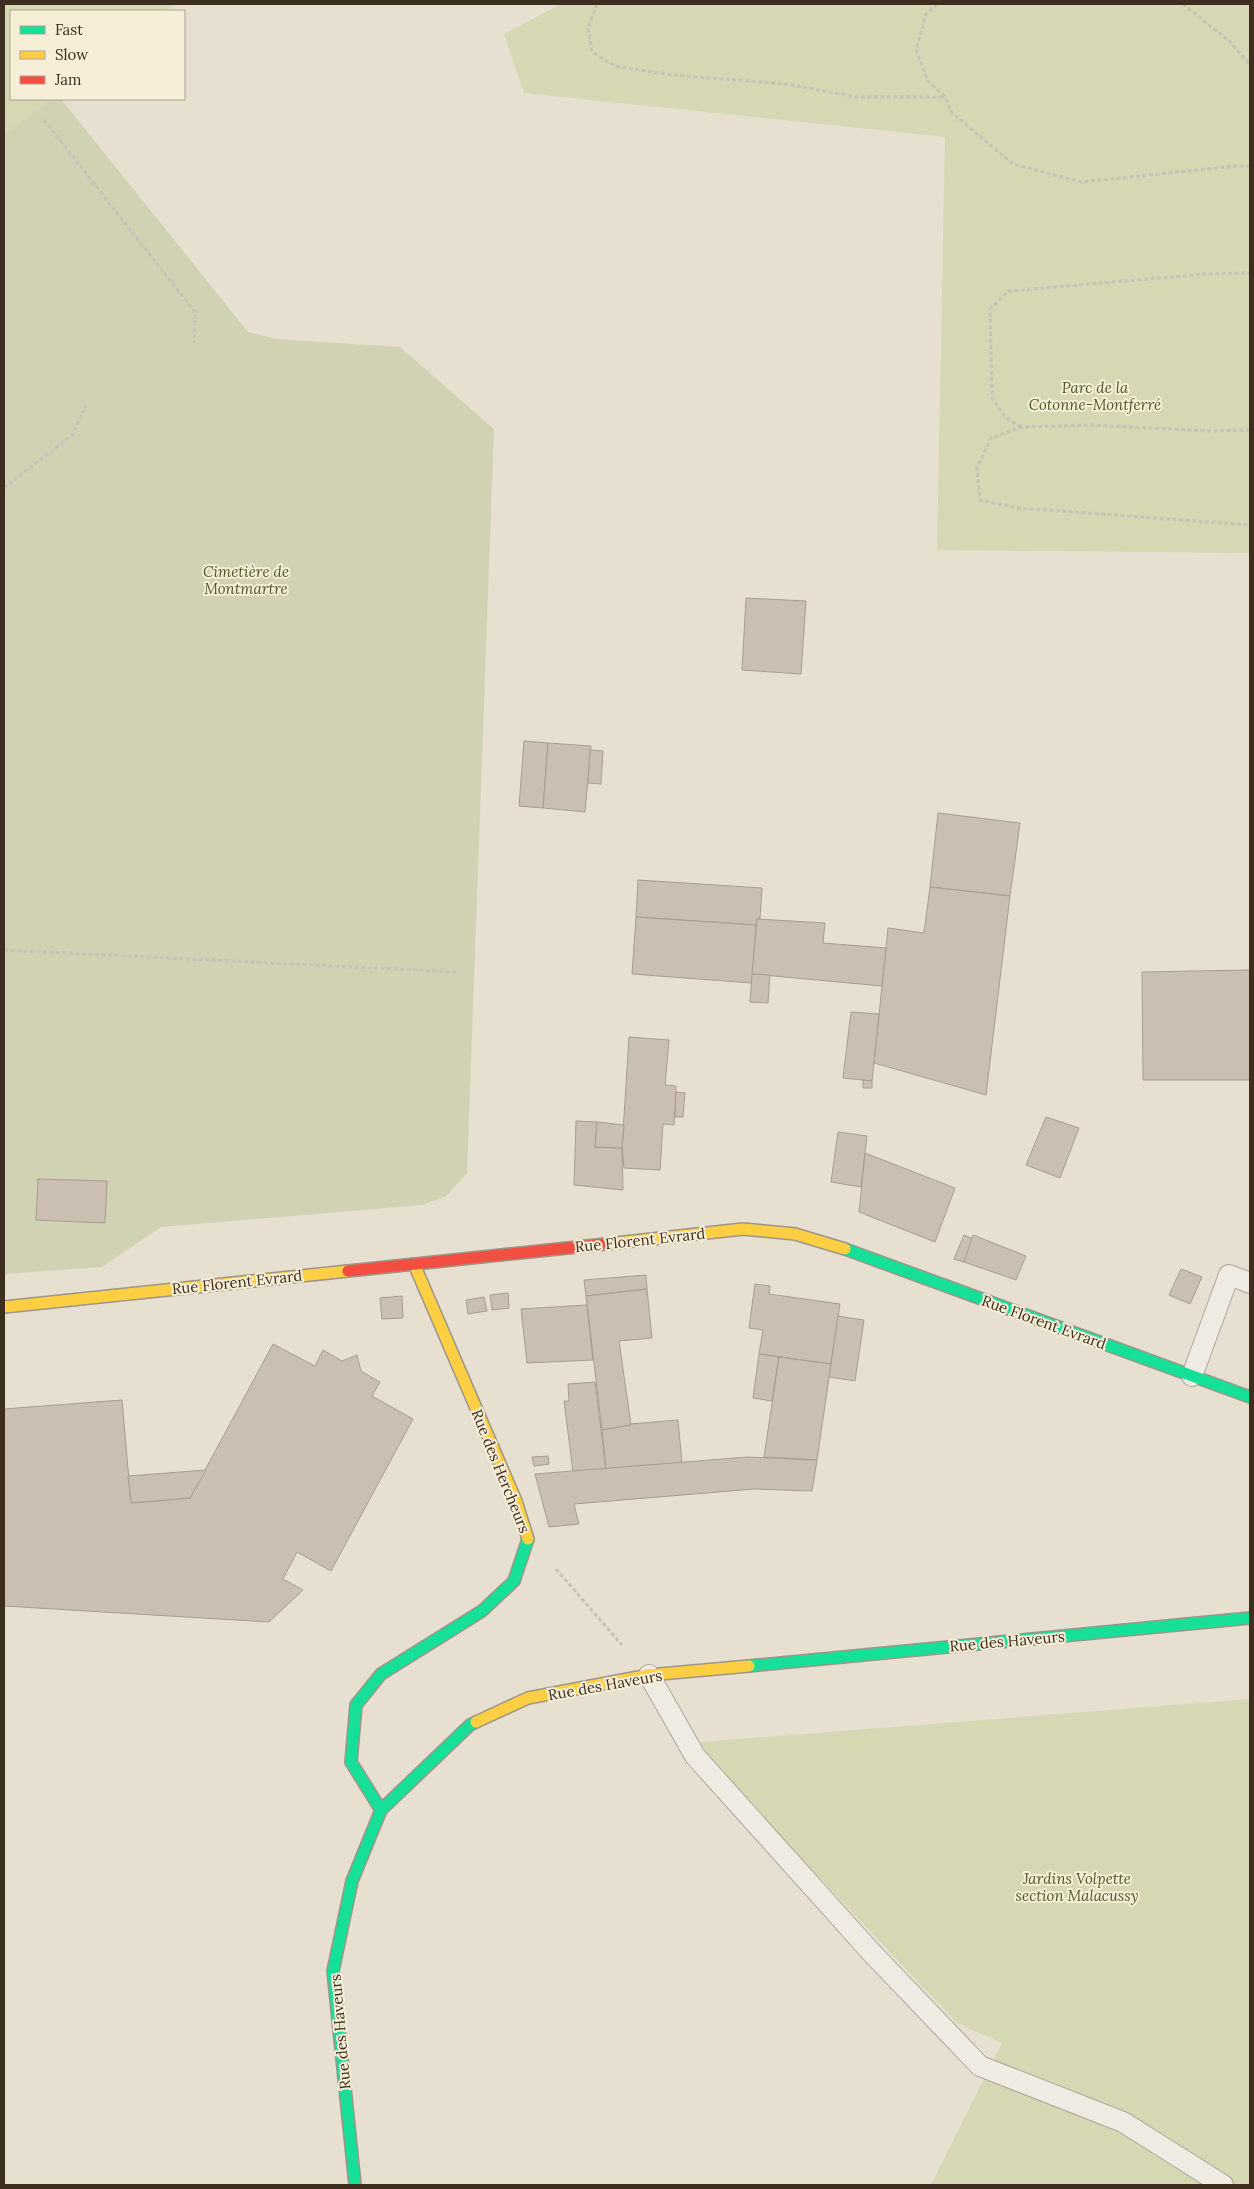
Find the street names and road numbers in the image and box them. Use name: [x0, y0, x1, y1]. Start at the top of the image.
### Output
street label: Rue Florent Evrard: [574, 1224, 706, 1256]
street label: Rue Florent Evrard: [171, 1266, 303, 1298]
street label: Rue Florent Evrard: [979, 1291, 1109, 1353]
street label: Rue des Hercheurs: [467, 1406, 535, 1536]
street label: Rue des Haveurs: [949, 1626, 1065, 1656]
street label: Rue des Haveurs: [546, 1666, 664, 1704]
street label: Rue des Haveurs: [325, 1974, 355, 2090]

